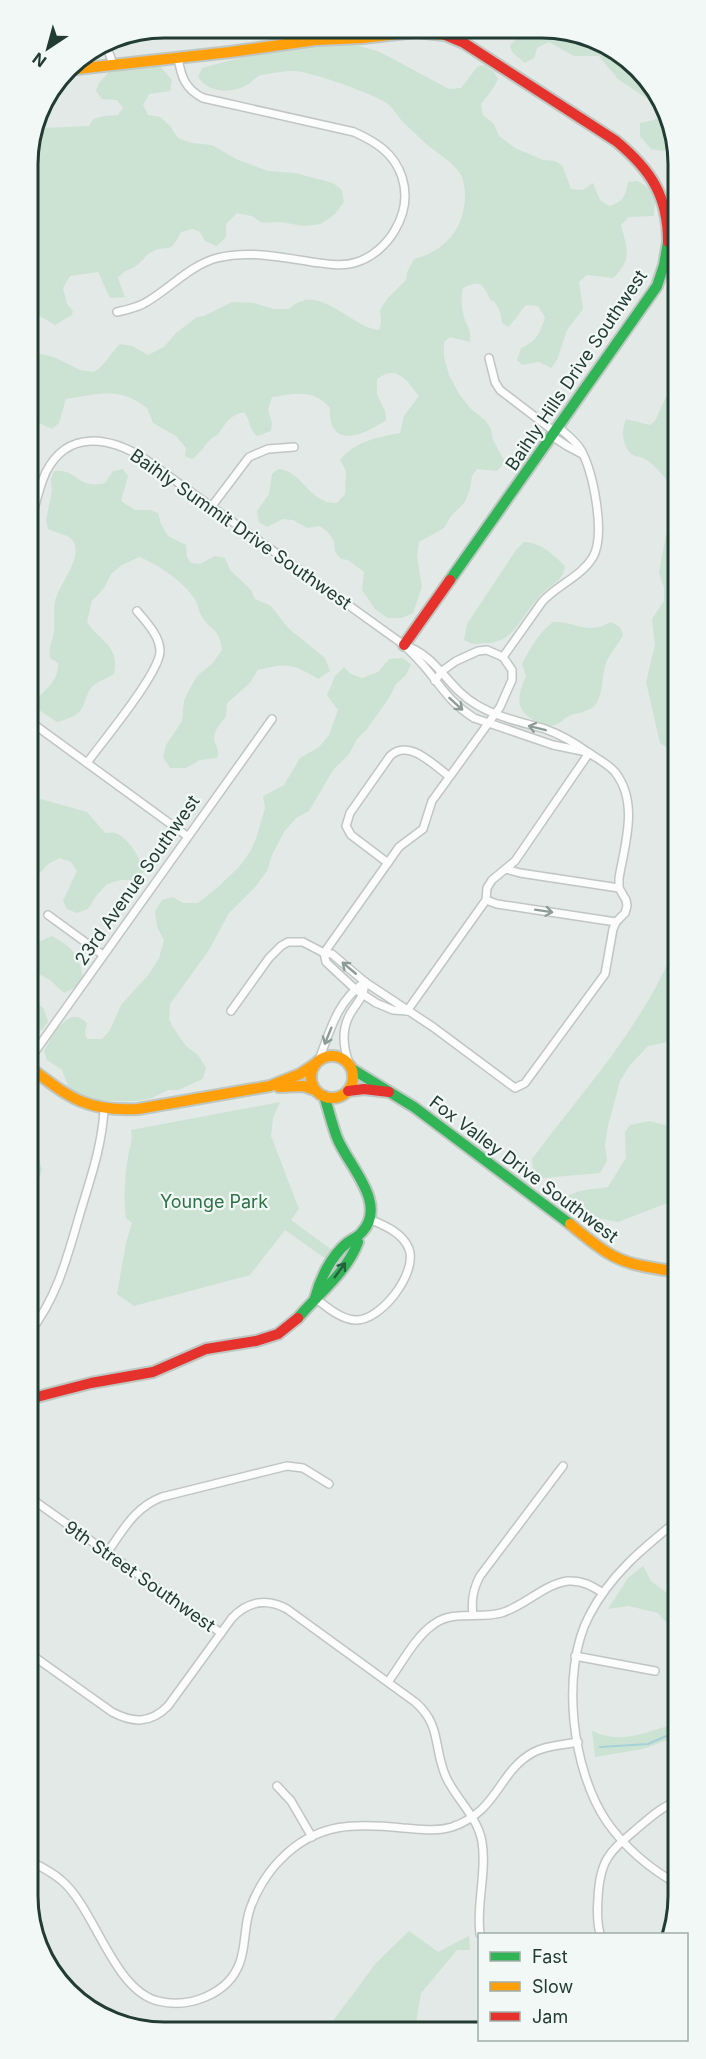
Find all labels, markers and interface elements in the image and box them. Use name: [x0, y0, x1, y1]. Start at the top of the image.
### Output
north arrow: [18, 18, 78, 78]
text: N: [28, 48, 50, 72]
street label: Baihly Hills Drive Southwest: [501, 266, 651, 474]
street label: Baihly Summit Drive Southwest: [126, 444, 356, 614]
one-way arrow: [448, 698, 464, 711]
one-way arrow: [528, 721, 547, 733]
street label: 23rd Avenue Southwest: [70, 791, 204, 969]
one-way arrow: [534, 905, 553, 916]
one-way arrow: [341, 961, 357, 974]
one-way arrow: [322, 1026, 333, 1045]
street label: Fox Valley Drive Southwest: [426, 1091, 622, 1247]
park label: Younge Park: [160, 1191, 268, 1212]
one-way arrow: [334, 1263, 346, 1279]
street label: 9th Street Southwest: [61, 1516, 219, 1636]
legend: [478, 1933, 688, 2041]
text: Fast: [532, 1946, 568, 1967]
text: Slow: [532, 1976, 573, 1997]
text: Jam: [532, 2006, 568, 2027]

